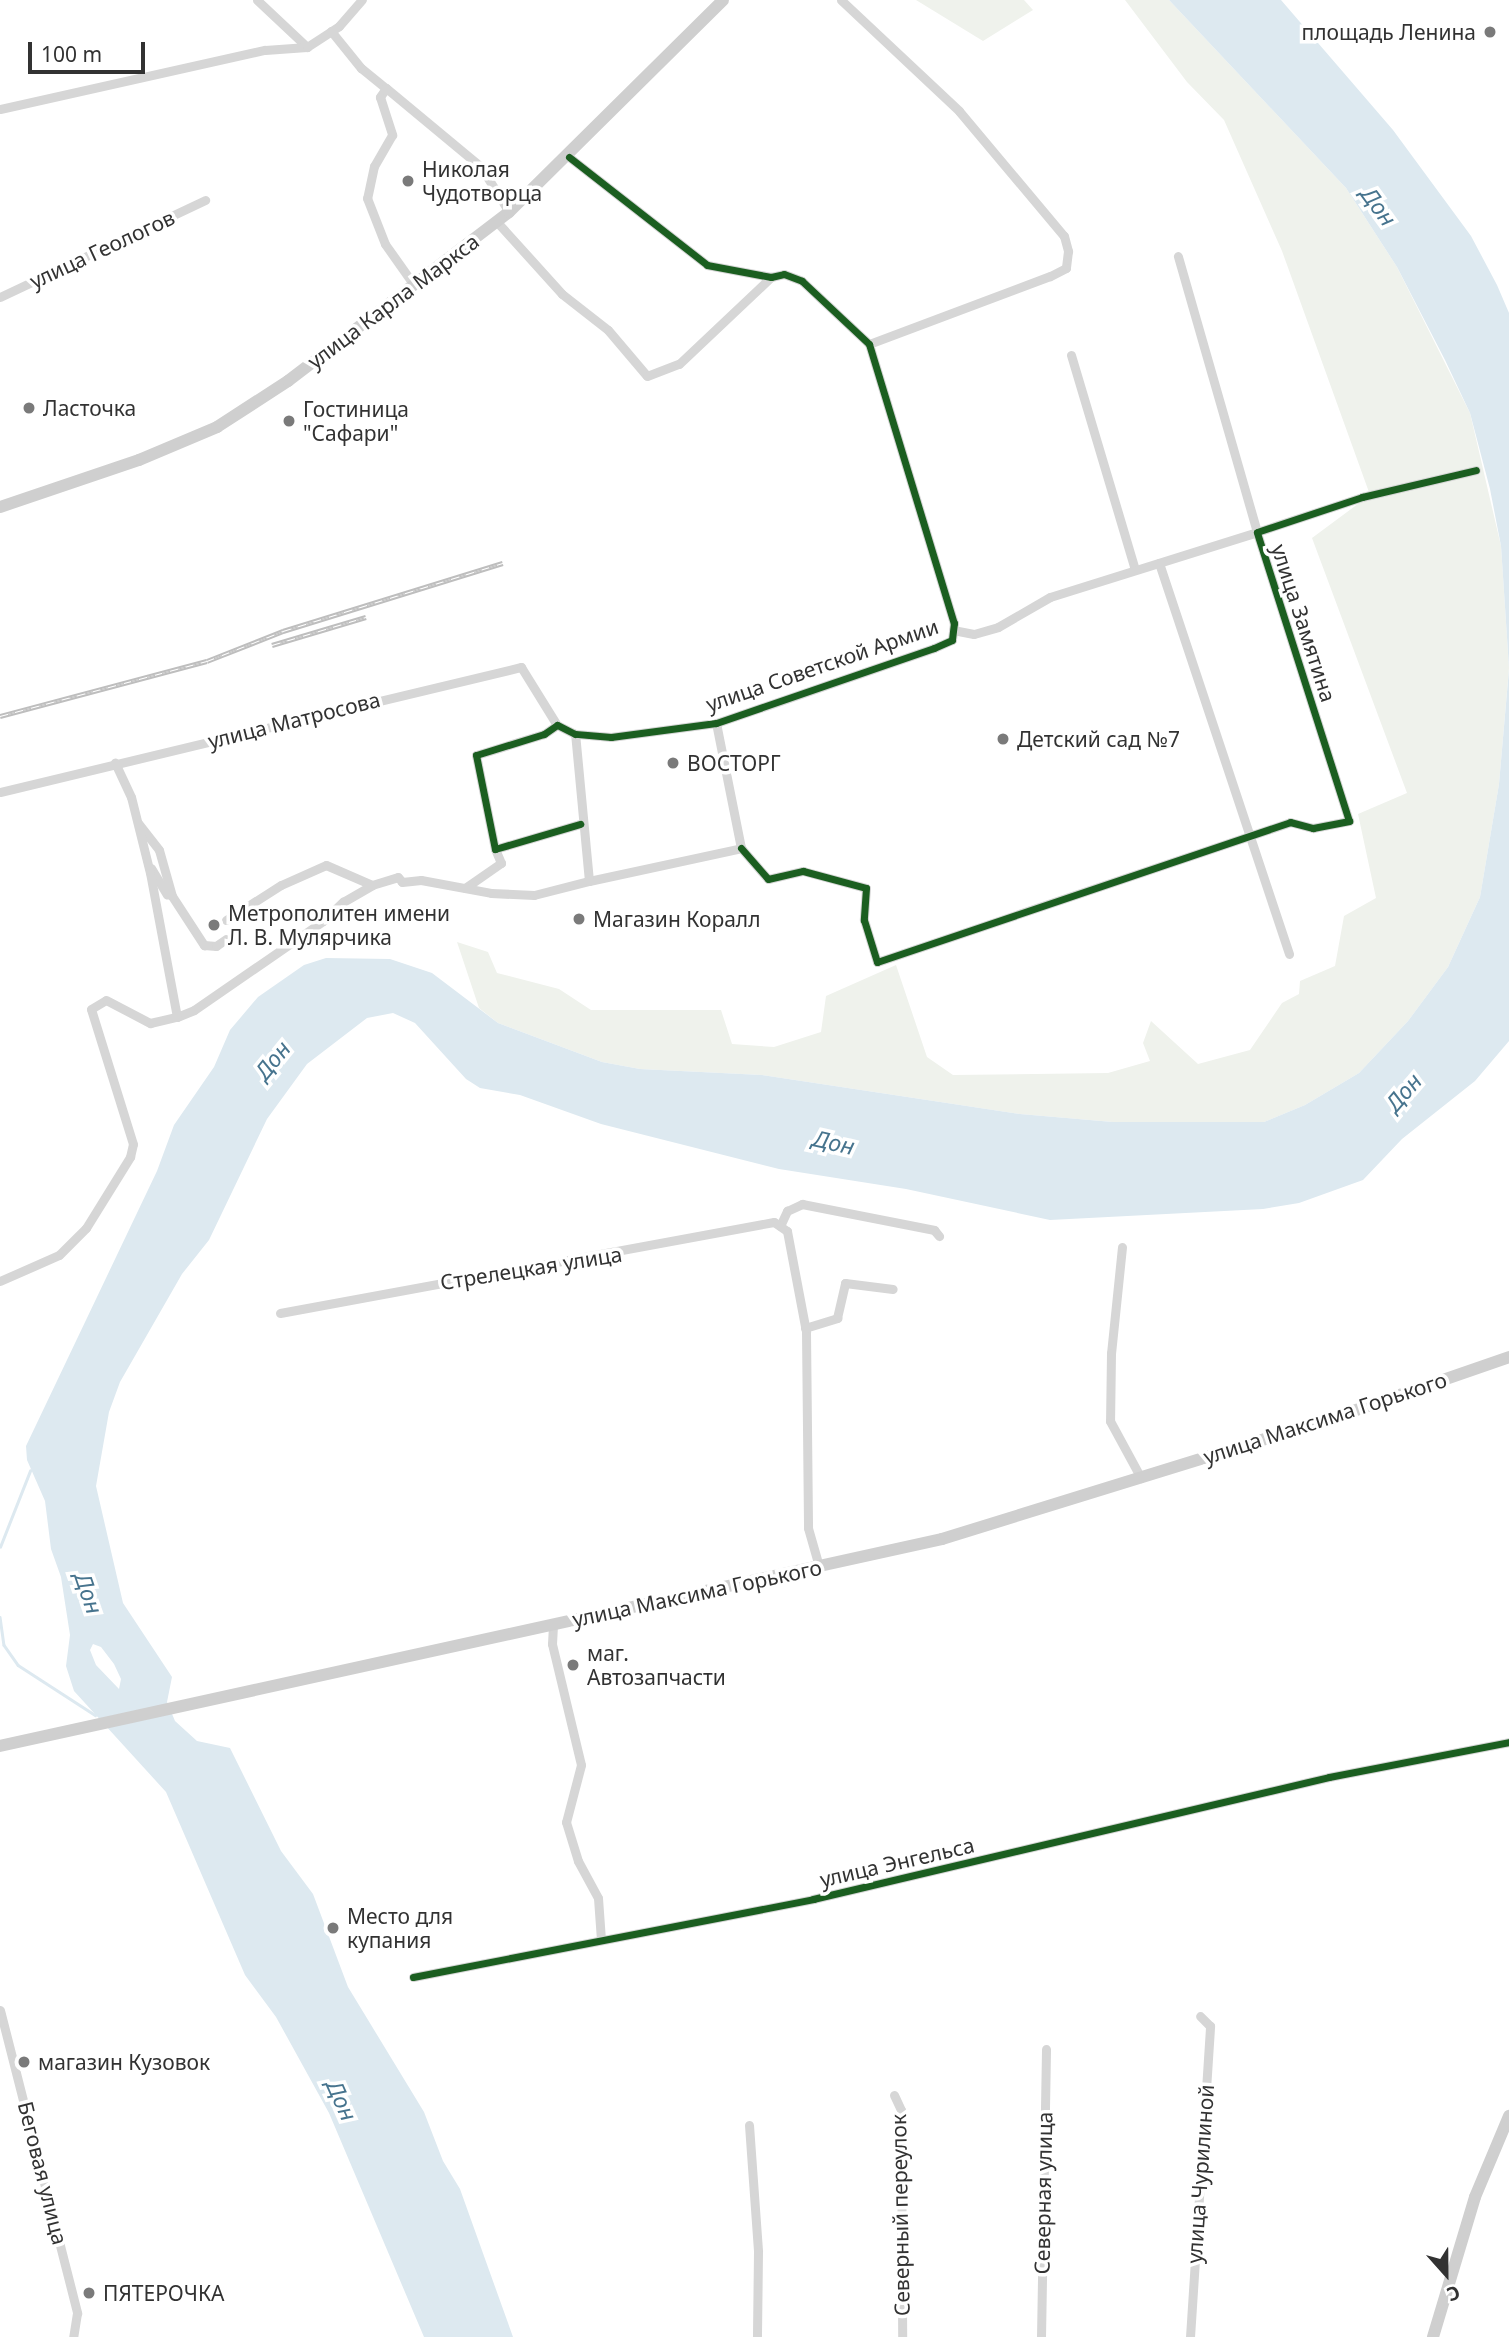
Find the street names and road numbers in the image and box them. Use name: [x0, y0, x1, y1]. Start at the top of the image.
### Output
street label: улица Геологов: [26, 204, 178, 294]
street label: улица Карла Маркса: [302, 228, 484, 374]
street label: улица Замятина: [1267, 541, 1341, 705]
street label: улица Советской Армии: [702, 613, 942, 717]
street label: улица Матросова: [205, 686, 383, 754]
street label: Стрелецкая улица: [438, 1241, 624, 1295]
street label: улица Максима Горького: [1200, 1367, 1450, 1469]
street label: улица Максима Горького: [570, 1554, 824, 1632]
street label: улица Энгельса: [817, 1832, 977, 1892]
street label: улица Чурилиной: [1181, 2084, 1219, 2264]
street label: Беговая улица: [13, 2099, 73, 2247]
street label: Северная улица: [1029, 2111, 1057, 2275]
street label: Северный переулок: [886, 2114, 914, 2316]

